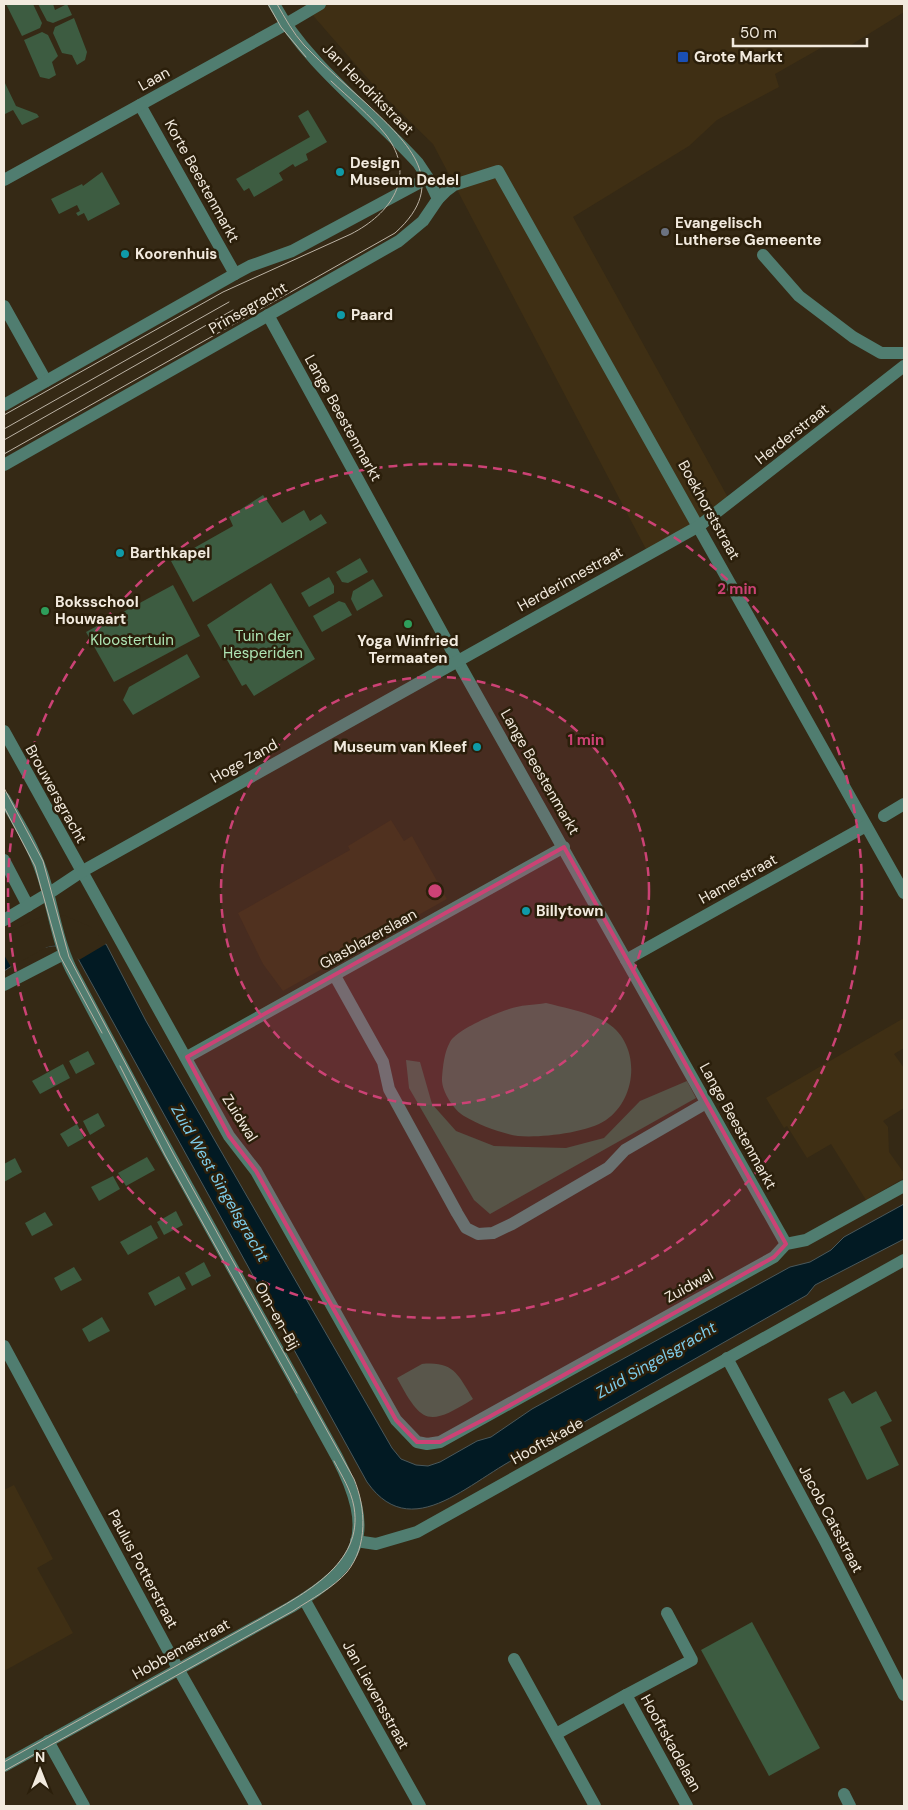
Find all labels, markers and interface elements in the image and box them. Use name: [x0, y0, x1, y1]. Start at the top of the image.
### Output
scale bar: [733, 15, 867, 47]
text: 50 m: [740, 23, 777, 43]
street label: Jan Hendrikstraat: [318, 39, 418, 139]
place label: Grote Markt: [694, 47, 783, 67]
marker: Grote Markt: [676, 50, 690, 64]
street label: Laan: [135, 62, 173, 96]
street label: Korte Beestenmarkt: [160, 116, 244, 246]
place label: Design Museum Dedel: [350, 153, 459, 190]
marker: Design Museum Dedel: [334, 166, 346, 178]
place label: Evangelisch Lutherse Gemeente: [675, 213, 822, 250]
marker: Evangelisch Lutherse Gemeente: [659, 226, 671, 238]
place label: Koorenhuis: [135, 244, 217, 264]
marker: Koorenhuis: [119, 248, 131, 260]
street label: Prinsegracht: [205, 277, 291, 339]
place label: Paard: [351, 305, 393, 325]
marker: Paard: [335, 309, 347, 321]
street label: Lange Beestenmarkt: [300, 351, 386, 485]
street label: Herderstraat: [751, 399, 833, 469]
street label: Boekhorststraat: [673, 457, 745, 563]
street label: Herderinnestraat: [514, 542, 626, 616]
place label: Barthkapel: [130, 543, 210, 563]
marker: Barthkapel: [114, 547, 126, 559]
text: 2 min: [717, 579, 757, 599]
place label: Boksschool Houwaart: [55, 592, 139, 629]
marker: Boksschool Houwaart: [39, 605, 51, 617]
marker: Yoga Winfried Termaaten: [402, 618, 414, 630]
park label: Tuin der Hesperiden: [223, 626, 303, 663]
park label: Kloostertuin: [90, 630, 174, 650]
place label: Yoga Winfried Termaaten: [357, 631, 459, 668]
street label: Lange Beestenmarkt: [496, 706, 584, 839]
text: 1 min: [568, 730, 604, 750]
street label: Hoge Zand: [207, 734, 281, 788]
place label: Museum van Kleef: [334, 737, 467, 757]
street label: Brouwersgracht: [21, 741, 91, 847]
marker: Museum van Kleef: [471, 741, 483, 753]
street label: Hamerstraat: [695, 849, 781, 909]
centre of rings: [426, 882, 444, 900]
place label: Billytown: [536, 901, 604, 921]
street label: Glasblazerslaan: [316, 904, 420, 974]
marker: Billytown: [520, 905, 532, 917]
street label: Lange Beestenmarkt: [695, 1059, 781, 1193]
street label: Zuidwal: [218, 1090, 262, 1146]
water label: Zuid West Singelsgracht: [166, 1100, 274, 1266]
street label: Zuidwal: [661, 1265, 717, 1307]
street label: Om-en-Bij: [250, 1279, 304, 1353]
water label: Zuid Singelsgracht: [592, 1316, 721, 1403]
street label: Hooftskade: [507, 1413, 587, 1469]
street label: Jacob Catsstraat: [794, 1462, 868, 1576]
street label: Paulus Potterstraat: [103, 1506, 183, 1632]
street label: Hobbemastraat: [129, 1614, 233, 1684]
street label: Jan Lievensstraat: [338, 1637, 414, 1753]
street label: Hooftskadelaan: [636, 1691, 706, 1795]
north arrow: [15, 1745, 65, 1795]
text: N: [35, 1748, 45, 1766]

